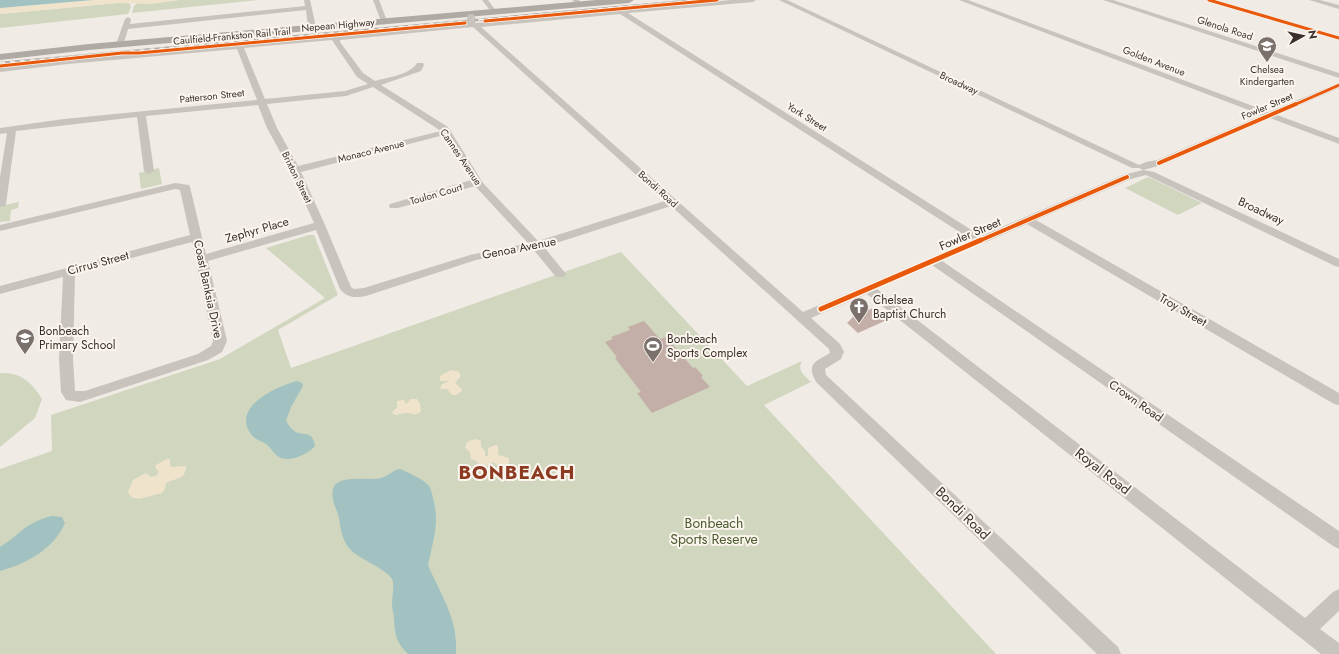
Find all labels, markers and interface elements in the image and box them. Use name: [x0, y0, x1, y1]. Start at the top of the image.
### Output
street label: Glenola Road: [1195, 12, 1255, 44]
street label: Nepean Highway: [301, 14, 376, 36]
north arrow: [1283, 16, 1323, 56]
street label: Caulfield-Frankston Rail Trail: [173, 23, 291, 49]
text: N: [1304, 29, 1321, 40]
school or university icon: Chelsea Kindergarten: [1256, 35, 1278, 63]
street label: Golden Avenue: [1121, 42, 1187, 80]
place label: Chelsea Kindergarten: [1240, 62, 1294, 89]
street label: Broadway: [937, 68, 981, 99]
street label: Patterson Street: [179, 85, 246, 107]
street label: Fowler Street: [1239, 88, 1296, 124]
street label: York Street: [784, 99, 830, 136]
street label: Cannes Avenue: [436, 126, 486, 188]
street label: Monaco Avenue: [336, 135, 406, 167]
street label: Brixton Street: [278, 149, 316, 206]
street label: Bondi Road: [635, 167, 681, 211]
street label: Toulon Court: [408, 179, 464, 209]
street label: Broadway: [1235, 192, 1288, 230]
street label: Zephyr Place: [223, 212, 291, 248]
street label: Fowler Street: [936, 213, 1004, 255]
street label: Genoa Avenue: [480, 232, 558, 264]
street label: Coast Banksia Drive: [189, 238, 227, 340]
street label: Cirrus Street: [65, 246, 131, 280]
street label: Troy Street: [1156, 289, 1210, 331]
place label: Chelsea Baptist Church: [873, 291, 946, 323]
church icon: Chelsea Baptist Church: [848, 296, 870, 324]
place label: Bonbeach Primary School: [39, 322, 116, 354]
school or university icon: Bonbeach Primary School: [14, 327, 36, 355]
place label: Bonbeach Sports Complex: [667, 330, 748, 362]
sports icon: Bonbeach Sports Complex: [642, 335, 664, 363]
street label: Crown Road: [1105, 376, 1167, 426]
street label: Royal Road: [1071, 443, 1135, 499]
district label: BONBEACH: [458, 459, 576, 486]
street label: Bondi Road: [931, 482, 995, 544]
park label: Bonbeach Sports Reserve: [670, 513, 758, 549]

